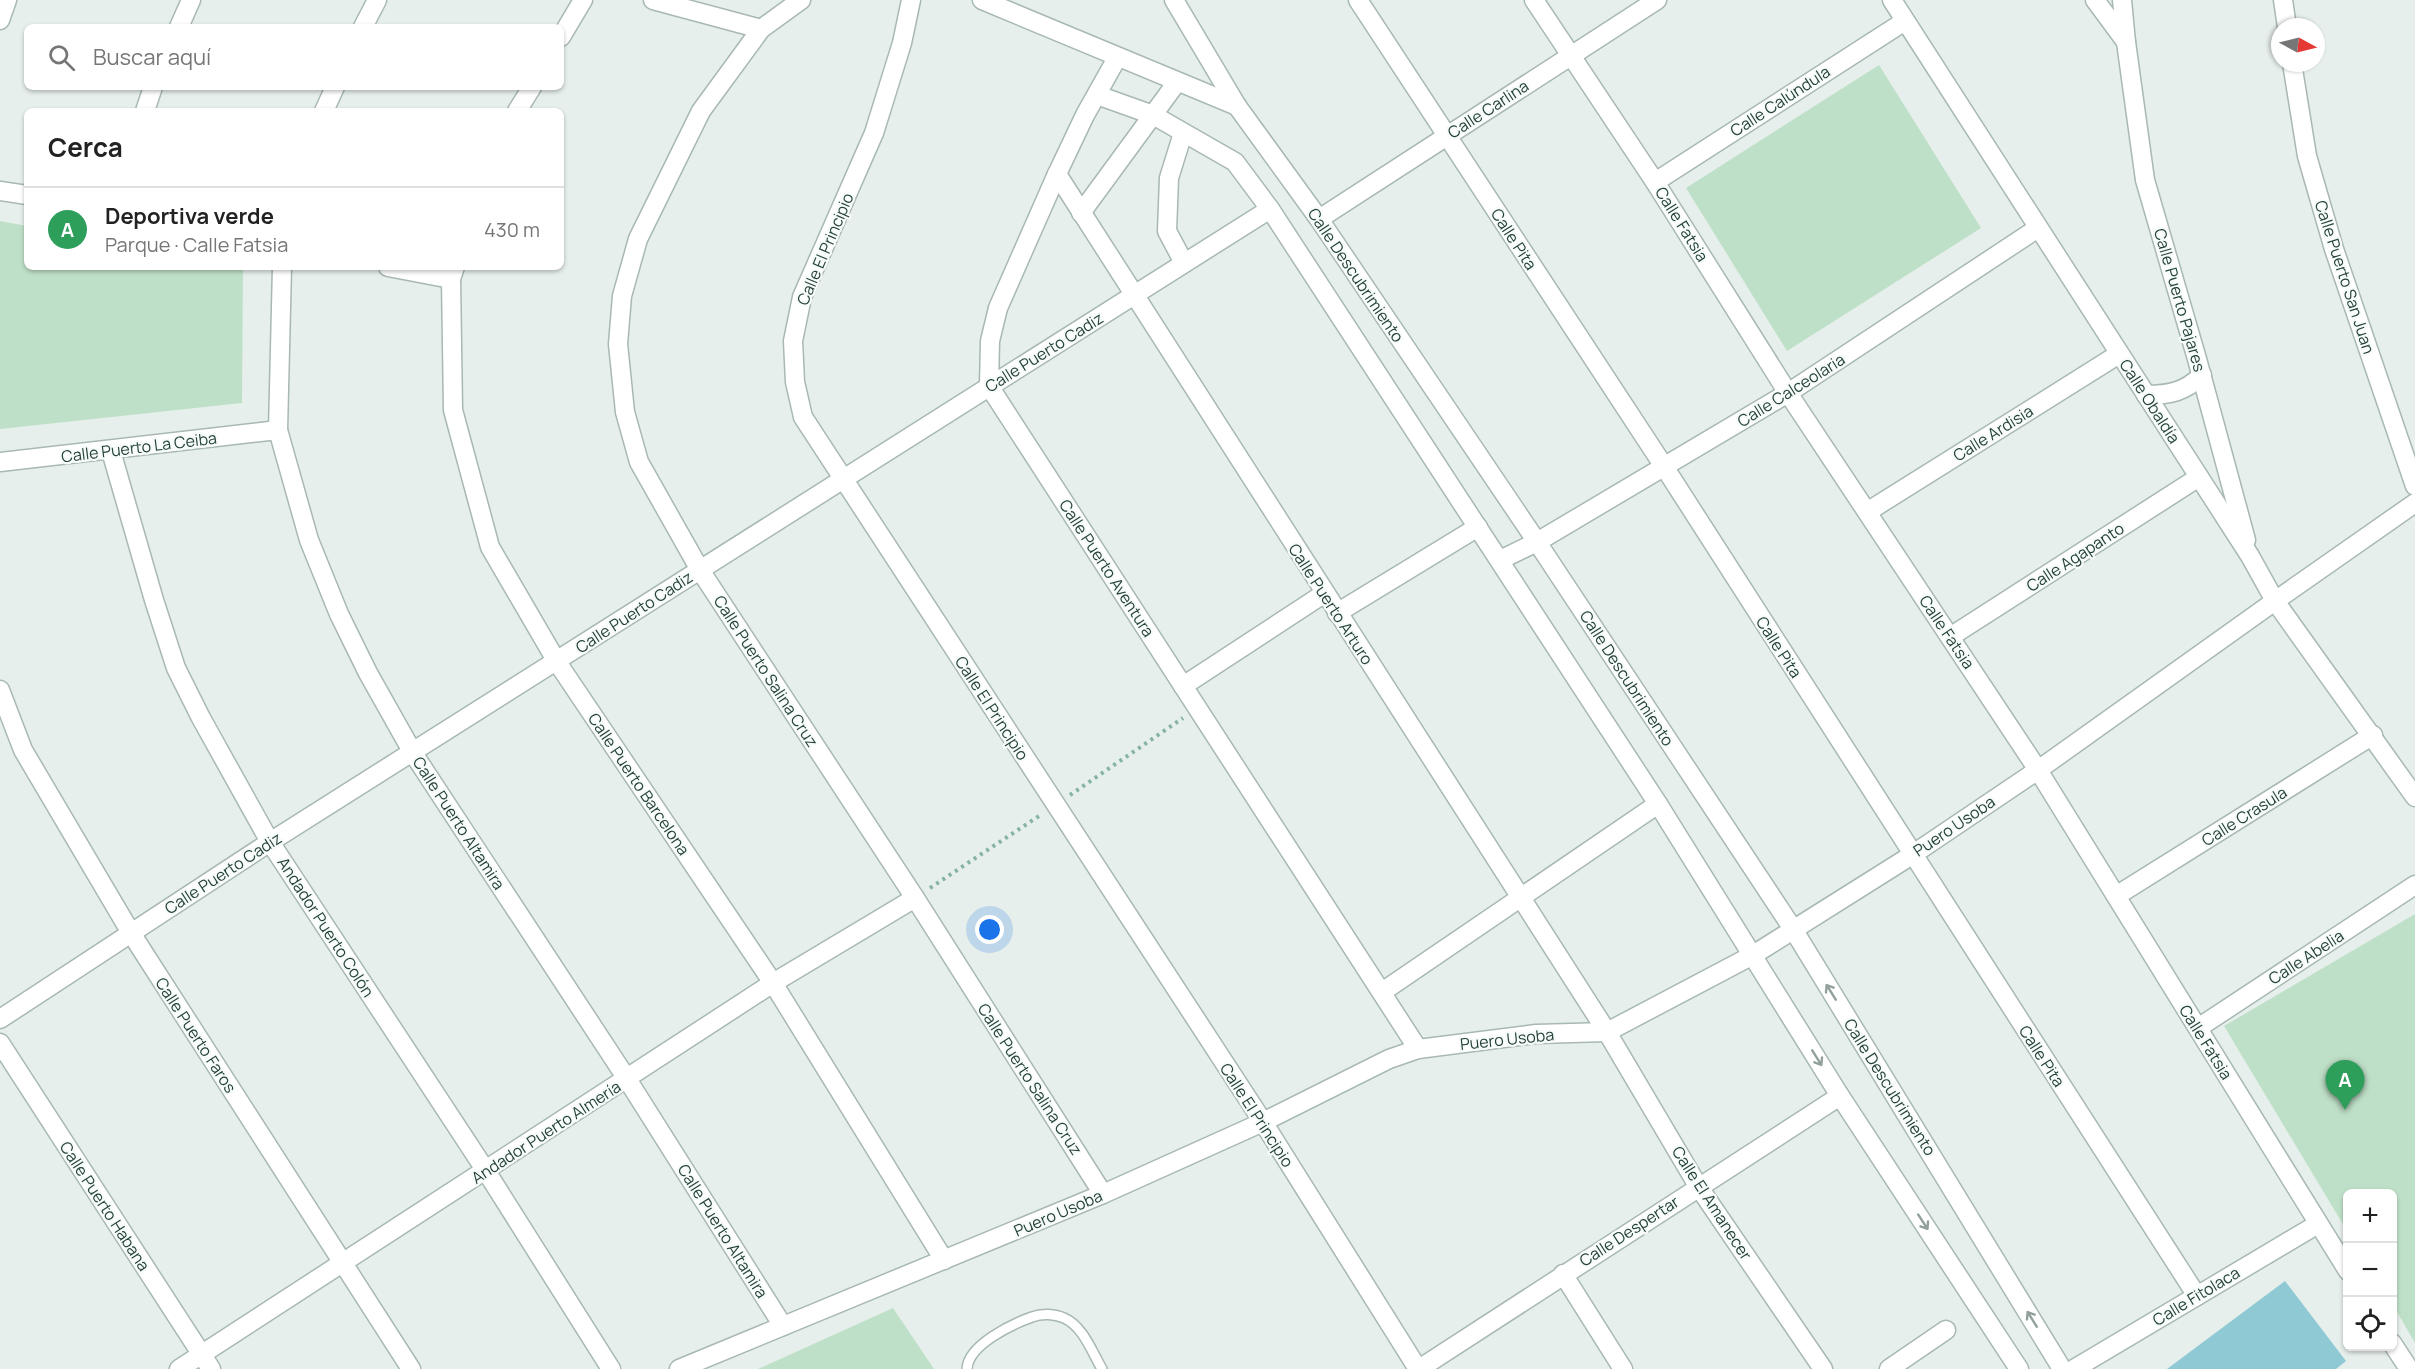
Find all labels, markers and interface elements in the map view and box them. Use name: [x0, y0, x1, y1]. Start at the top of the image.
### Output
north arrow: [2271, 18, 2325, 72]
search box: [24, 24, 564, 90]
icon: search: [45, 41, 78, 74]
text: Buscar aquí: [93, 42, 211, 72]
street label: Calle Calúndula: [1726, 60, 1834, 142]
street label: Calle Carlina: [1443, 75, 1533, 143]
text: Cerca: [48, 129, 123, 165]
street label: Calle Fatsia: [1650, 182, 1714, 266]
street label: Calle El Principio: [791, 189, 859, 309]
street label: Calle Puerto San Juan: [2310, 197, 2380, 357]
text: Deportiva verde: [105, 201, 274, 231]
street label: Calle Descubrimiento: [1303, 203, 1409, 347]
street label: Calle Pita: [1486, 204, 1542, 274]
text: A: [61, 216, 74, 243]
text: 430 m: [484, 216, 540, 243]
street label: Calle Puerto Pajares: [2149, 226, 2211, 374]
text: Parque · Calle Fatsia: [105, 231, 288, 258]
street label: Calle Puerto Cadiz: [981, 307, 1107, 397]
street label: Calle Calceolaria: [1733, 348, 1849, 432]
street label: Calle Obaldía: [2115, 355, 2185, 447]
street label: Calle Ardisia: [1949, 400, 2037, 466]
street label: Calle Puerto La Ceiba: [60, 427, 218, 467]
street label: Calle Puerto Aventura: [1054, 495, 1160, 641]
street label: Calle Agapanto: [2022, 517, 2128, 597]
street label: Calle Puerto Arturo: [1284, 539, 1378, 669]
street label: Calle Puerto Cadiz: [571, 566, 697, 658]
street label: Calle Puerto Salina Cruz: [709, 591, 823, 751]
street label: Calle Fatsia: [1914, 591, 1980, 673]
street label: Calle Descubrimiento: [1575, 606, 1679, 750]
street label: Calle Pita: [1751, 612, 1807, 682]
street label: Calle El Principio: [950, 652, 1034, 764]
street label: Calle Puerto Barcelona: [583, 709, 695, 859]
street label: Calle Puerto Altamira: [408, 752, 510, 894]
street label: Calle Crasula: [2197, 781, 2291, 851]
street label: Puero Usoba: [1909, 791, 1999, 861]
street label: Calle Puerto Cadiz: [160, 827, 286, 919]
street label: Andador Puerto Colón: [273, 853, 379, 1001]
your location: [975, 915, 1004, 944]
street label: Calle Abelia: [2264, 924, 2348, 990]
street label: Calle Puerto Faros: [150, 973, 242, 1097]
one-way arrow: [1825, 984, 1837, 1001]
street label: Calle Puerto Salina Cruz: [973, 999, 1087, 1159]
street label: Calle Fatsia: [2174, 1000, 2238, 1084]
street label: Calle Descubrimiento: [1839, 1014, 1941, 1160]
street label: Calle Pita: [2014, 1021, 2070, 1091]
street label: Puero Usoba: [1459, 1023, 1555, 1055]
one-way arrow: [1811, 1049, 1823, 1066]
street label: Calle El Principio: [1215, 1059, 1299, 1171]
pin: A: [2326, 1060, 2364, 1110]
street label: Andador Puerto Almería: [467, 1075, 625, 1189]
street label: Calle Puerto Habana: [55, 1137, 155, 1275]
street label: Calle El Amanecer: [1667, 1142, 1757, 1264]
street label: Calle Puerto Altamira: [673, 1160, 773, 1302]
street label: Puero Usoba: [1010, 1184, 1106, 1242]
map controls: [2343, 1189, 2397, 1351]
button: +: [2343, 1189, 2397, 1243]
street label: Calle Despertar: [1575, 1190, 1683, 1271]
one-way arrow: [1917, 1213, 1929, 1230]
button: −: [2343, 1243, 2397, 1297]
street label: Calle Fitolaca: [2148, 1261, 2244, 1331]
button: locate: [2343, 1297, 2397, 1351]
one-way arrow: [2025, 1311, 2037, 1328]

